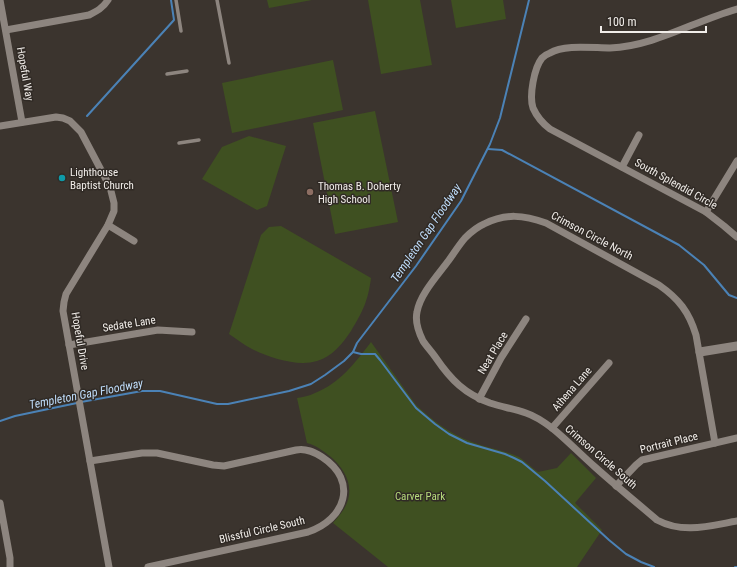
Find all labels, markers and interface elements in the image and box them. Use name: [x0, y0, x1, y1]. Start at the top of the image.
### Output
scale bar: [601, 8, 706, 34]
text: 100 m: [607, 15, 637, 29]
street label: Hopeful Way: [14, 46, 36, 102]
street label: South Splendid Circle: [632, 156, 720, 212]
place label: Lighthouse Baptist Church: [70, 166, 134, 192]
marker: Lighthouse Baptist Church: [57, 173, 67, 183]
place label: Thomas B. Doherty High School: [318, 180, 401, 206]
water label: Templeton Gap Floodway: [388, 180, 465, 285]
marker: Thomas B. Doherty High School: [305, 187, 315, 197]
street label: Crimson Circle North: [549, 209, 635, 263]
street label: Hopeful Drive: [69, 311, 91, 371]
street label: Sedate Lane: [102, 313, 156, 335]
street label: Neat Place: [475, 329, 511, 377]
street label: Athena Lane: [549, 364, 595, 414]
water label: Templeton Gap Floodway: [28, 376, 145, 412]
street label: Crimson Circle South: [562, 422, 640, 492]
street label: Portrait Place: [639, 430, 699, 456]
park label: Carver Park: [395, 490, 445, 503]
street label: Blissful Circle South: [218, 514, 306, 546]

